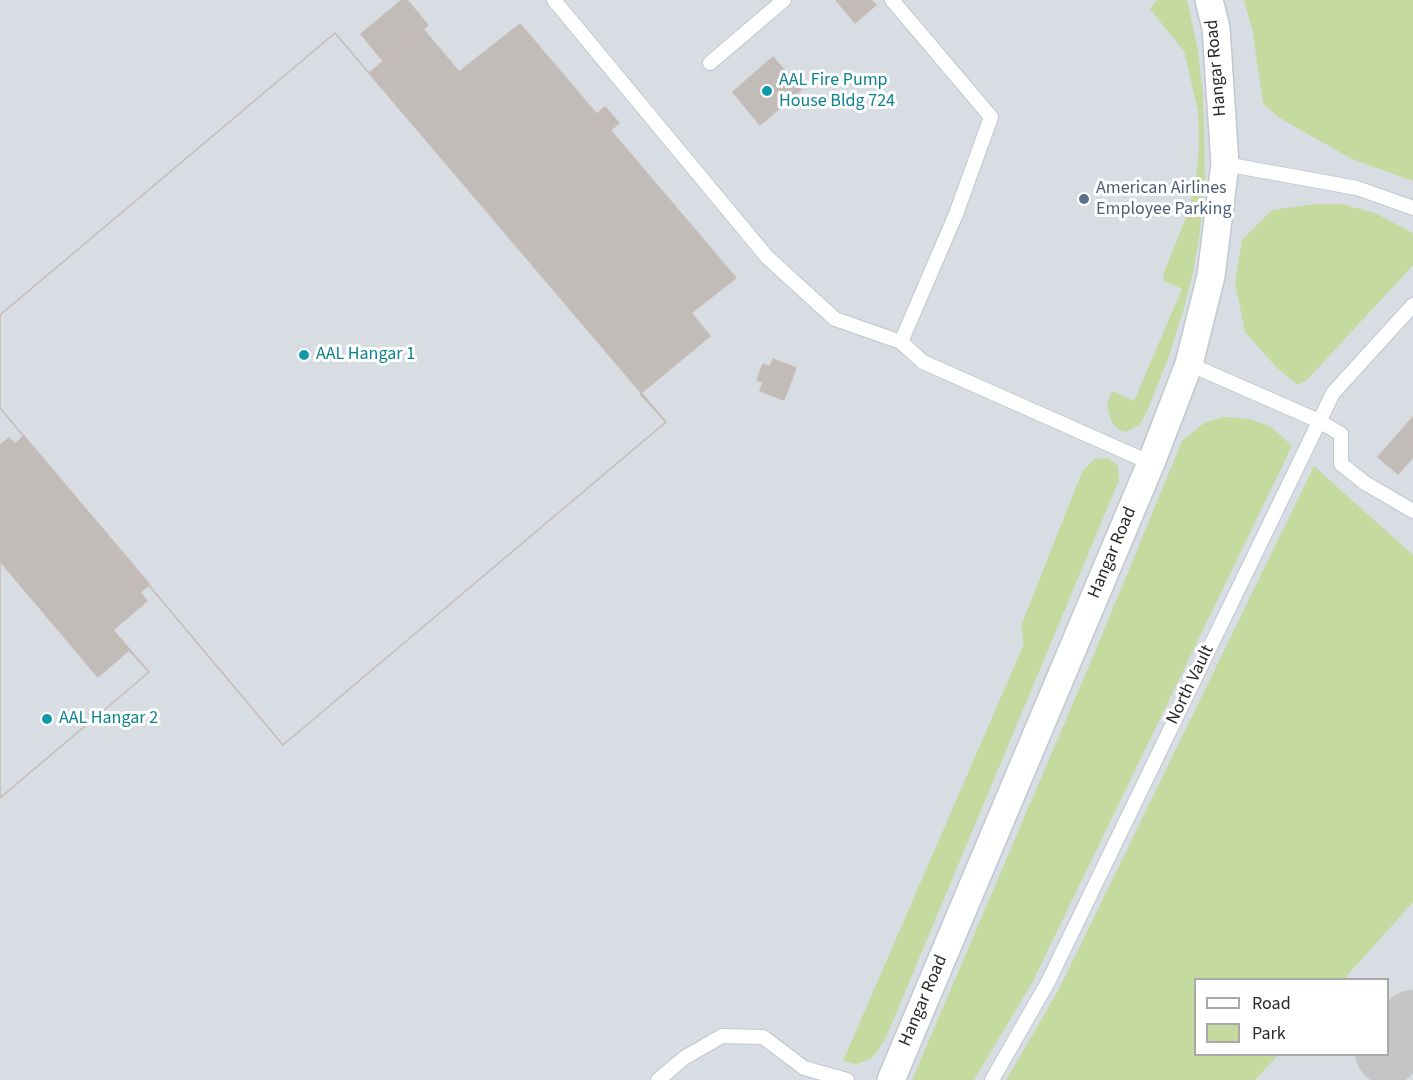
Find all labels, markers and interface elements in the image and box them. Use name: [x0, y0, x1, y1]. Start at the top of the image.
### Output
street label: Hangar Road: [1202, 19, 1232, 117]
place label: AAL Fire Pump House Bldg 724: [779, 70, 895, 112]
marker: AAL Fire Pump House Bldg 724: [760, 84, 774, 98]
place label: American Airlines Employee Parking: [1096, 178, 1231, 220]
marker: American Airlines Employee Parking: [1077, 192, 1091, 206]
place label: AAL Hangar 1: [316, 344, 415, 366]
marker: AAL Hangar 1: [297, 348, 311, 362]
street label: Hangar Road: [1084, 504, 1142, 602]
street label: North Vault: [1163, 642, 1219, 728]
place label: AAL Hangar 2: [59, 708, 158, 730]
marker: AAL Hangar 2: [40, 712, 54, 726]
street label: Hangar Road: [895, 952, 953, 1050]
legend: [1194, 978, 1389, 1056]
text: Road: [1252, 991, 1291, 1016]
text: Park: [1252, 1021, 1286, 1046]

